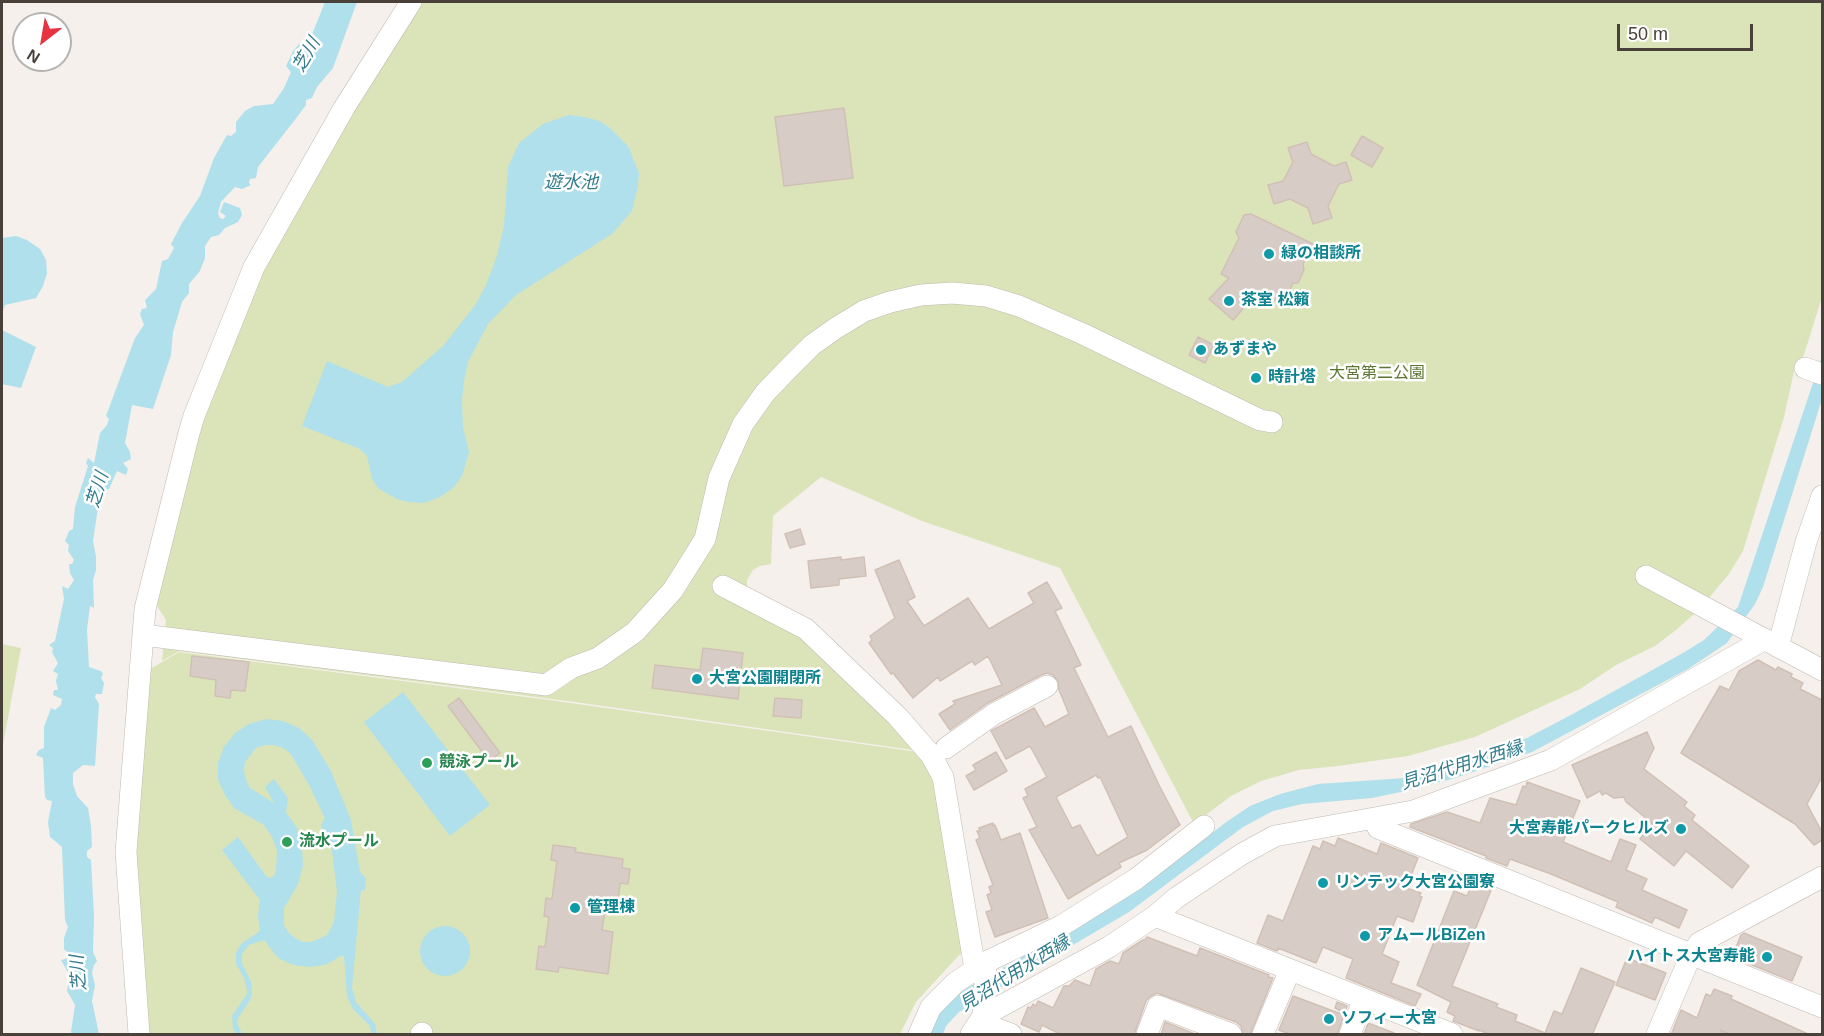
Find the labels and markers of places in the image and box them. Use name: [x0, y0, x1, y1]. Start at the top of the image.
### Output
place label: 緑の相談所: [1281, 244, 1361, 264]
marker: 緑の相談所: [1262, 247, 1276, 261]
place label: 茶室 松籟: [1241, 291, 1309, 311]
marker: 茶室 松籟: [1222, 294, 1236, 308]
place label: あずまや: [1213, 340, 1277, 360]
marker: あずまや: [1194, 343, 1208, 357]
place label: 時計塔: [1268, 368, 1316, 388]
marker: 時計塔: [1249, 371, 1263, 385]
place label: 大宮公園開閉所: [709, 669, 821, 689]
marker: 大宮公園開閉所: [690, 672, 704, 686]
place label: 競泳プール: [439, 753, 519, 773]
marker: 競泳プール: [420, 756, 434, 770]
place label: 大宮寿能パークヒルズ: [1509, 819, 1669, 839]
marker: 大宮寿能パークヒルズ: [1674, 822, 1688, 836]
place label: 流水プール: [299, 832, 379, 852]
marker: 流水プール: [280, 835, 294, 849]
place label: リンテック大宮公園寮: [1335, 873, 1495, 893]
marker: リンテック大宮公園寮: [1316, 876, 1330, 890]
place label: 管理棟: [587, 898, 635, 918]
marker: 管理棟: [568, 901, 582, 915]
place label: アムールBiZen: [1377, 926, 1485, 946]
marker: アムールBiZen: [1358, 929, 1372, 943]
place label: ハイトス大宮寿能: [1627, 947, 1755, 967]
marker: ハイトス大宮寿能: [1760, 950, 1774, 964]
place label: ソフィー大宮: [1341, 1009, 1437, 1029]
marker: ソフィー大宮: [1322, 1012, 1336, 1026]

